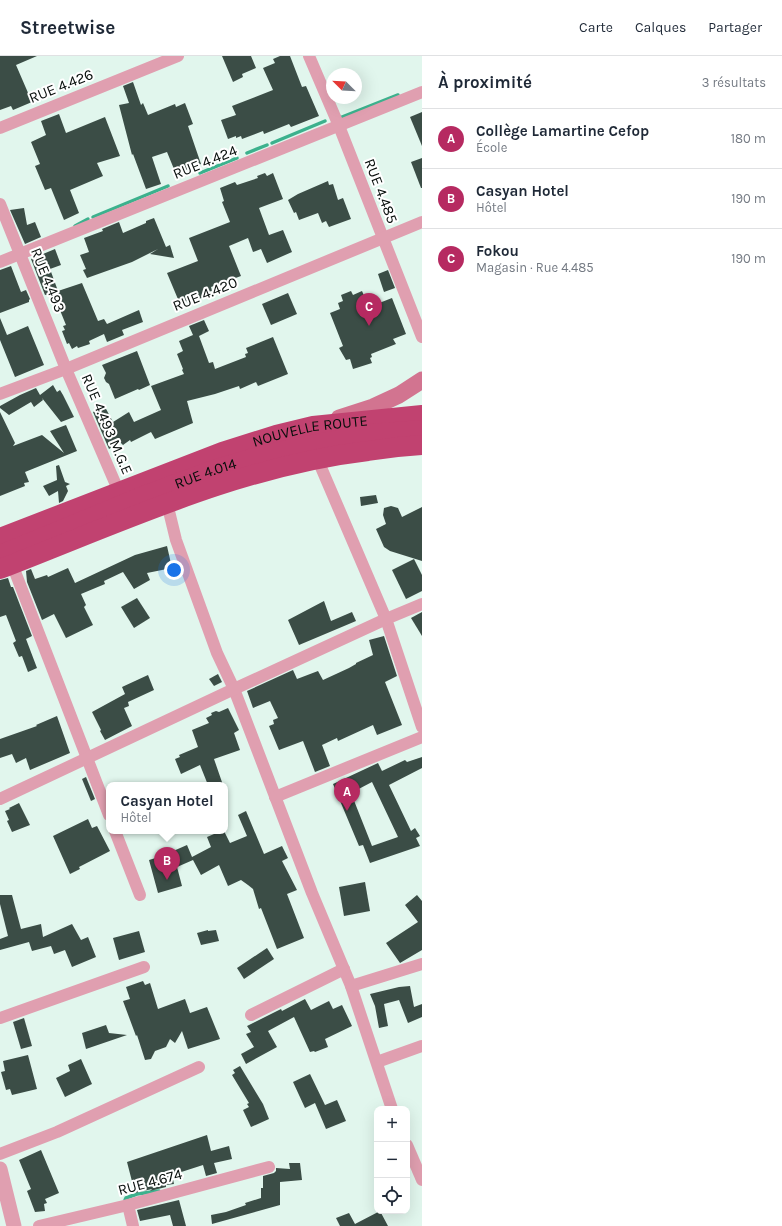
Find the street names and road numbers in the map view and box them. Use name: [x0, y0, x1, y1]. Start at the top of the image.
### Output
street label: RUE 4.426: [26, 65, 96, 107]
street label: RUE 4.424: [170, 141, 240, 183]
street label: RUE 4.485: [360, 156, 402, 226]
street label: RUE 4.493: [27, 245, 69, 315]
street label: RUE 4.420: [170, 273, 240, 315]
street label: RUE 4.493 M.G.E: [78, 371, 136, 477]
street label: NOUVELLE ROUTE: [250, 412, 368, 451]
street label: RUE 4.014: [172, 454, 239, 493]
street label: RUE 4.674: [116, 1165, 185, 1199]

